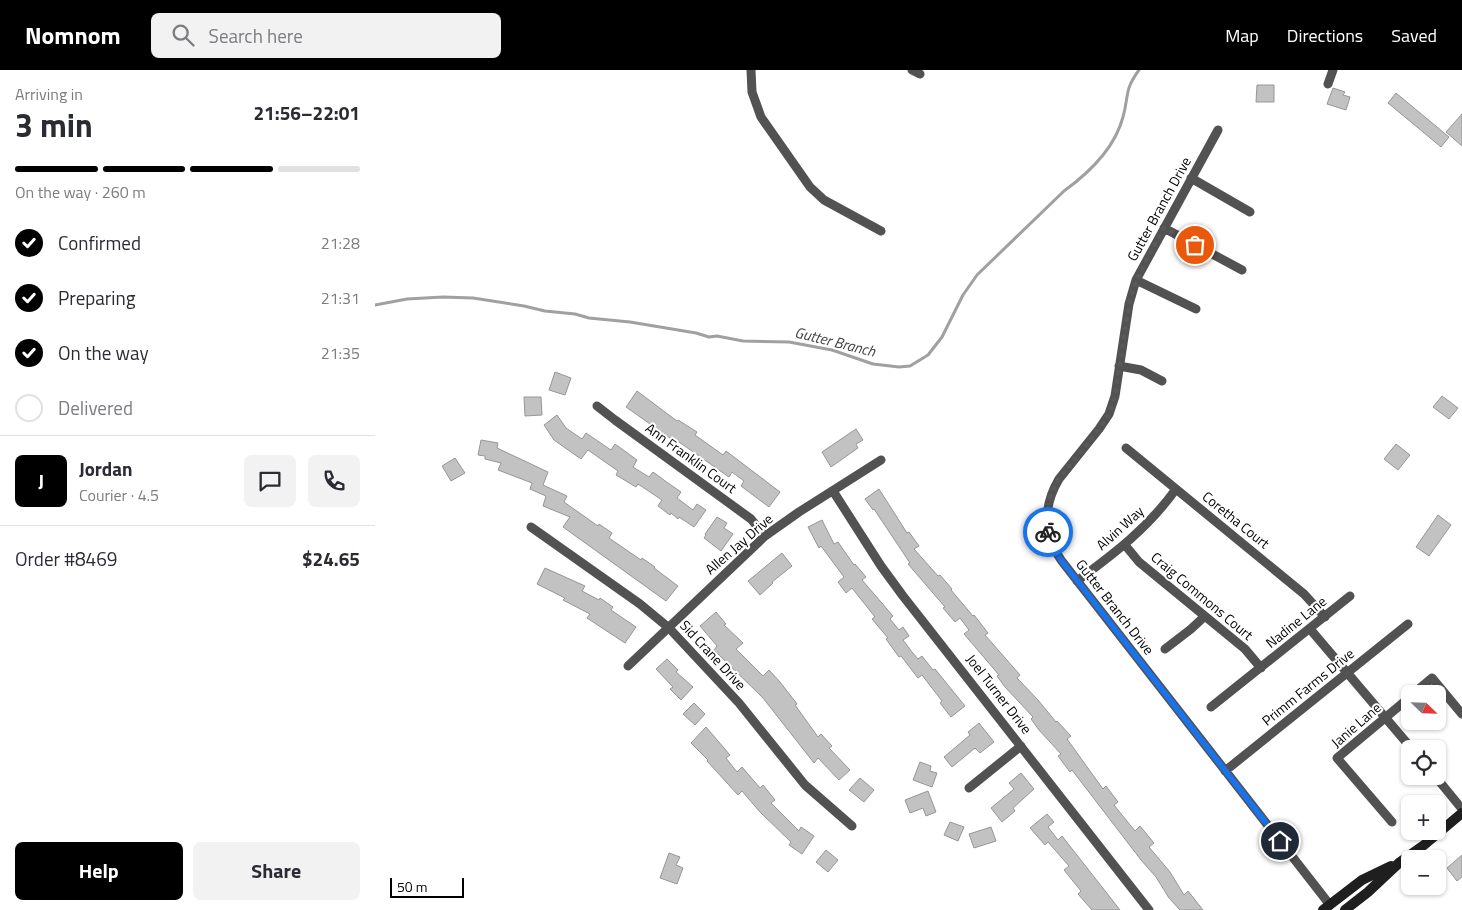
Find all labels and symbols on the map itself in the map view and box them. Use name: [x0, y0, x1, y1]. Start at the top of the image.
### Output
street label: Gutter Branch Drive: [1121, 153, 1196, 265]
pin: [1174, 224, 1216, 266]
water label: Gutter Branch: [792, 320, 878, 363]
street label: Ann Franklin Court: [641, 417, 741, 498]
street label: Coretha Court: [1198, 486, 1275, 553]
street label: Alvin Way: [1091, 500, 1148, 555]
courier: [1023, 507, 1073, 557]
street label: Allen Jay Drive: [700, 508, 777, 579]
street label: Craig Commons Court: [1147, 547, 1258, 645]
street label: Gutter Branch Drive: [1071, 554, 1159, 659]
street label: Nadine Lane: [1261, 591, 1331, 653]
street label: Sid Crane Drive: [675, 615, 751, 694]
street label: Primm Farms Drive: [1257, 643, 1358, 730]
street label: Joel Turner Drive: [961, 649, 1037, 738]
north arrow: [1401, 685, 1446, 730]
street label: Janie Lane: [1326, 697, 1385, 752]
pin: [1259, 820, 1301, 862]
scale bar: [390, 875, 464, 898]

